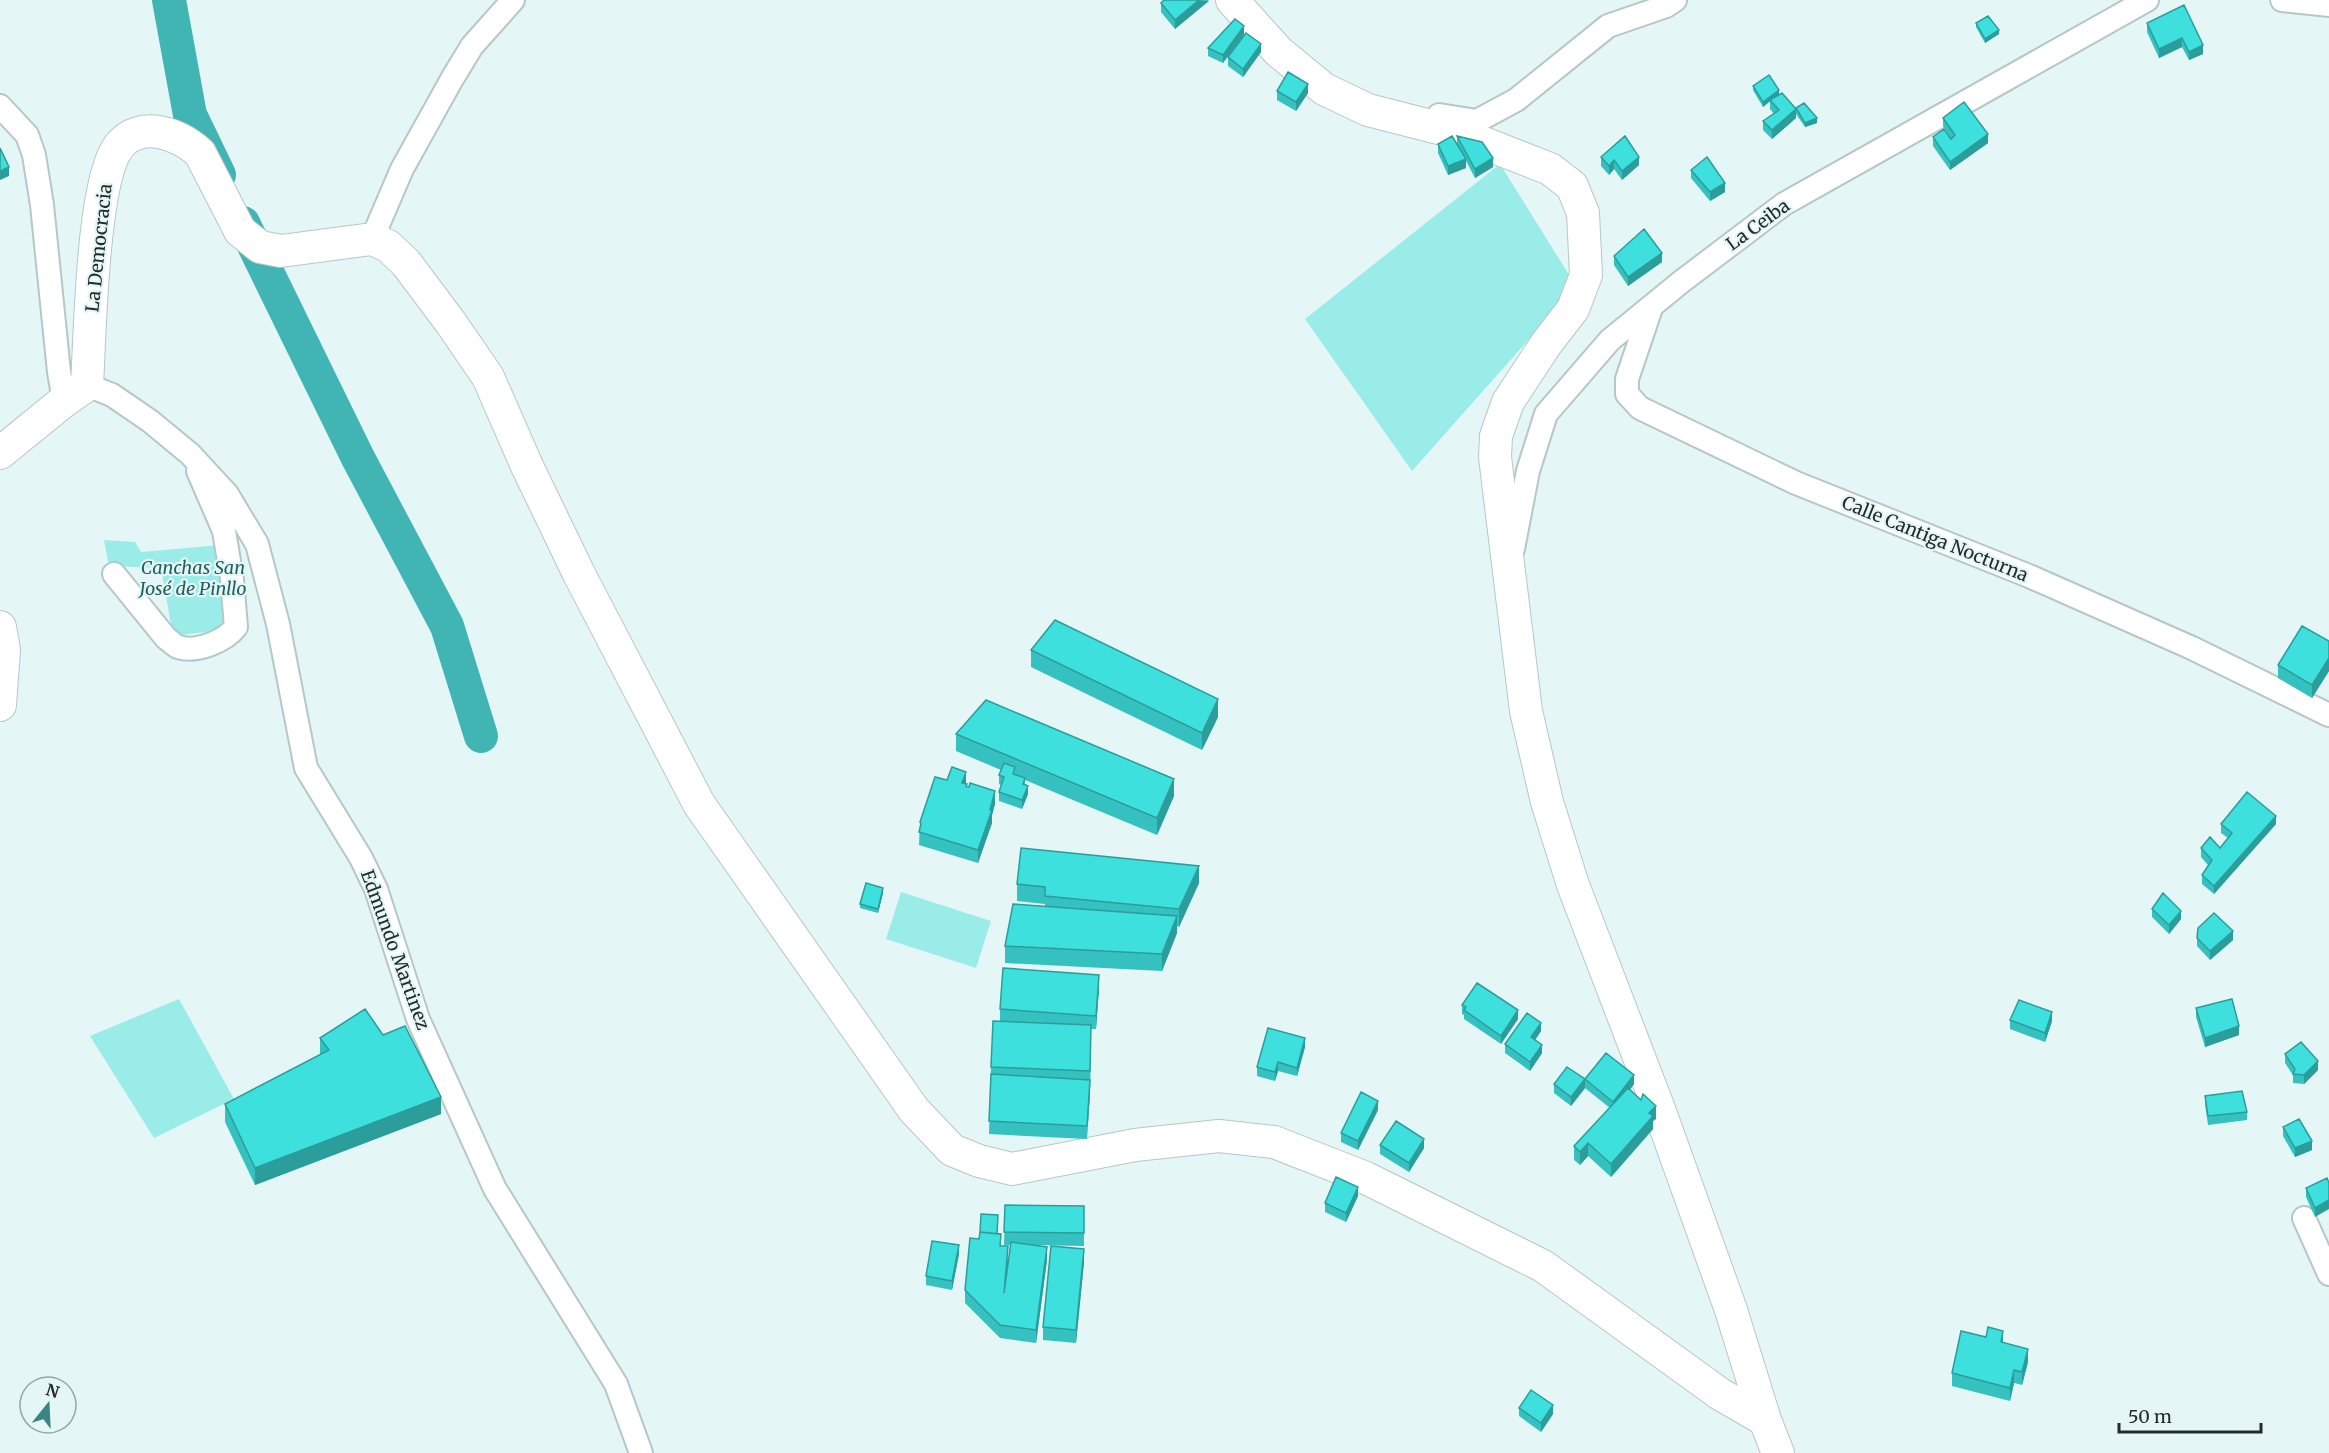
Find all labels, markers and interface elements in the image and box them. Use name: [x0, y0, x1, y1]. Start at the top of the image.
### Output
street label: La Democracia: [80, 182, 117, 313]
street label: La Ceiba: [1721, 194, 1794, 255]
street label: Calle Cantiga Nocturna: [1839, 491, 2032, 587]
park label: Canchas San José de Pinllo: [137, 556, 247, 600]
street label: Edmundo Martinez: [356, 867, 435, 1033]
north arrow: [18, 1375, 78, 1435]
text: N: [44, 1379, 62, 1402]
scale bar: [2119, 1396, 2262, 1434]
text: 50 m: [2128, 1405, 2172, 1428]

